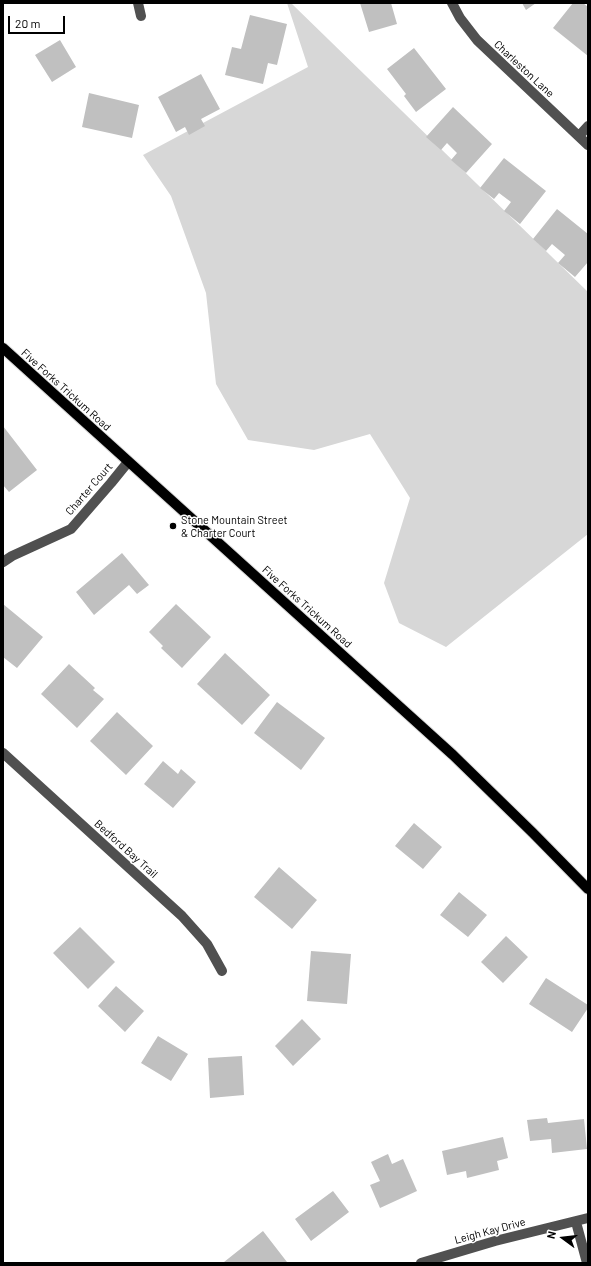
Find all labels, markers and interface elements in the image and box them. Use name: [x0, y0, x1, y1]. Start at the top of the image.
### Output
scale bar: [10, 8, 67, 34]
text: 20 m: [15, 16, 41, 30]
street label: Charleston Lane: [491, 38, 557, 100]
street label: Five Forks Trickum Road: [18, 346, 114, 434]
street label: Charter Court: [63, 460, 115, 518]
place label: Stone Mountain Street & Charter Court: [181, 513, 287, 539]
marker: Stone Mountain Street & Charter Court: [168, 521, 178, 531]
street label: Five Forks Trickum Road: [259, 563, 355, 651]
street label: Bedford Bay Trail: [92, 817, 160, 881]
street label: Leigh Kay Drive: [453, 1215, 527, 1247]
north arrow: [543, 1218, 583, 1258]
text: N: [544, 1230, 558, 1240]

